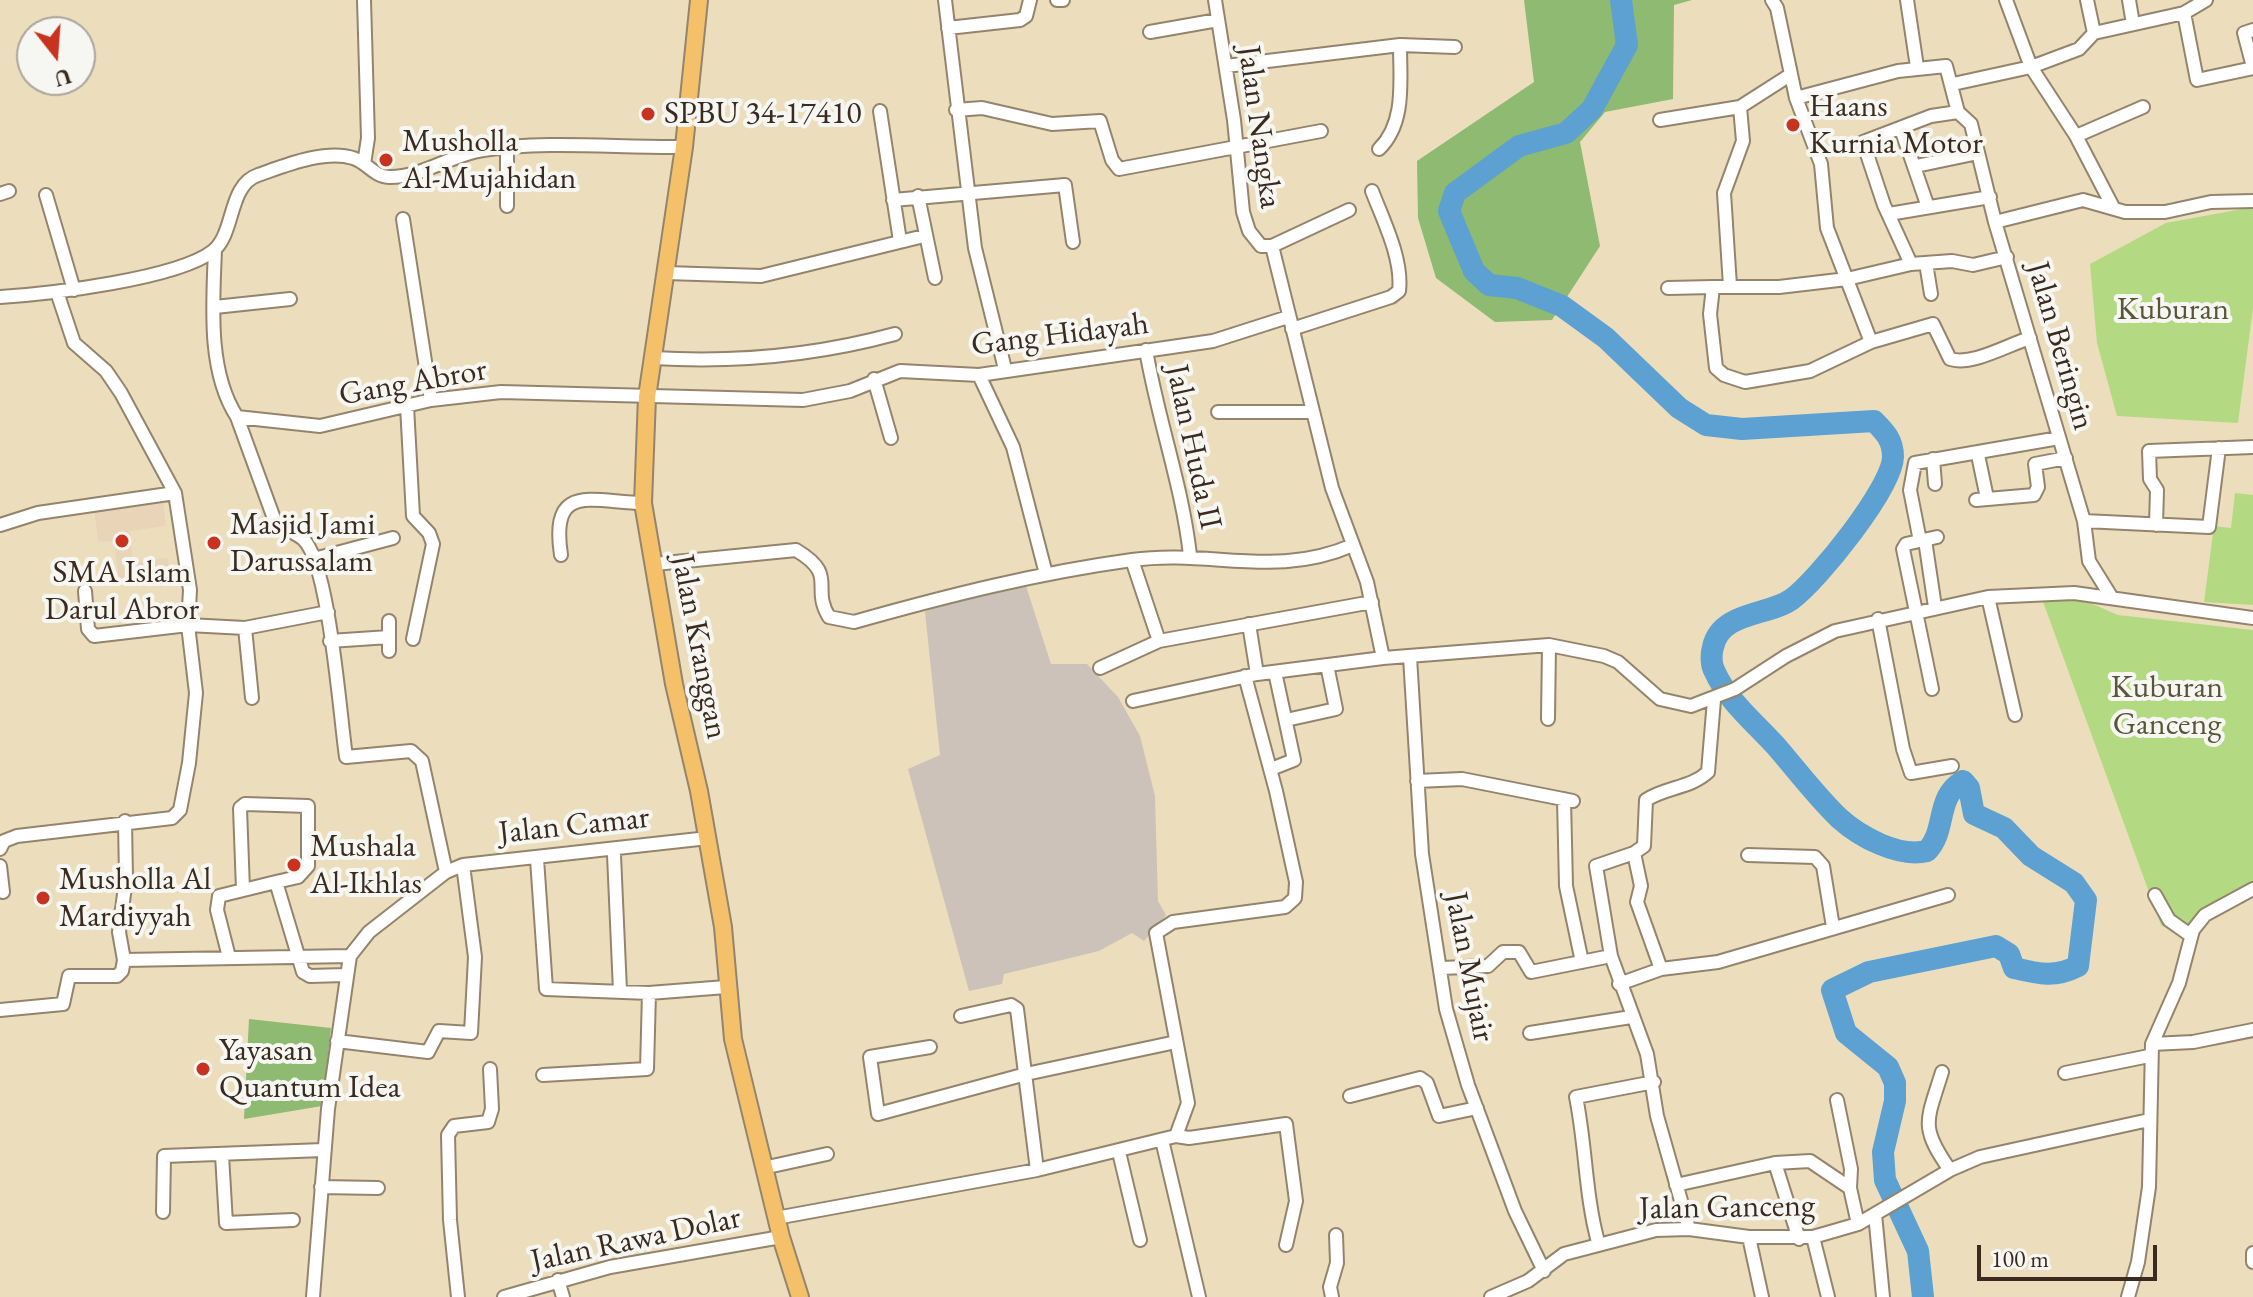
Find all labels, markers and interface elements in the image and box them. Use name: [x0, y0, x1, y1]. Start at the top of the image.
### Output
north arrow: [16, 16, 96, 96]
street label: Jalan Nangka: [1229, 43, 1289, 211]
text: U: [51, 61, 75, 94]
place label: Haans Kurnia Motor: [1809, 88, 1983, 163]
place label: SPBU 34-17410: [664, 95, 862, 133]
marker: SPBU 34-17410: [639, 105, 657, 123]
marker: Haans Kurnia Motor: [1784, 116, 1802, 134]
place label: Musholla Al-Mujahidan: [402, 123, 576, 198]
marker: Musholla Al-Mujahidan: [377, 151, 395, 169]
street label: Jalan Beringin: [2018, 258, 2102, 434]
park label: Kuburan: [2117, 291, 2229, 329]
street label: Gang Hidayah: [969, 305, 1151, 365]
street label: Gang Abror: [336, 351, 490, 415]
street label: Jalan Huda II: [1157, 361, 1229, 533]
place label: Masjid Jami Darussalam: [230, 506, 375, 581]
marker: SMA Islam Darul Abror: [113, 532, 131, 550]
marker: Masjid Jami Darussalam: [205, 534, 223, 552]
street label: Jalan Kranggan: [662, 552, 736, 742]
place label: SMA Islam Darul Abror: [45, 554, 199, 629]
park label: Kuburan Ganceng: [2111, 669, 2223, 744]
street label: Jalan Camar: [497, 799, 651, 853]
place label: Mushala Al-Ikhlas: [310, 828, 422, 903]
marker: Mushala Al-Ikhlas: [285, 856, 303, 874]
place label: Musholla Al Mardiyyah: [59, 861, 211, 936]
marker: Musholla Al Mardiyyah: [34, 889, 52, 907]
street label: Jalan Mujair: [1436, 889, 1502, 1045]
place label: Yayasan Quantum Idea: [219, 1032, 400, 1107]
marker: Yayasan Quantum Idea: [194, 1060, 212, 1078]
street label: Jalan Ganceng: [1639, 1187, 1815, 1229]
street label: Jalan Rawa Dolar: [528, 1199, 744, 1281]
scale bar: [1981, 1229, 2161, 1279]
text: 100 m: [1991, 1243, 2049, 1274]

